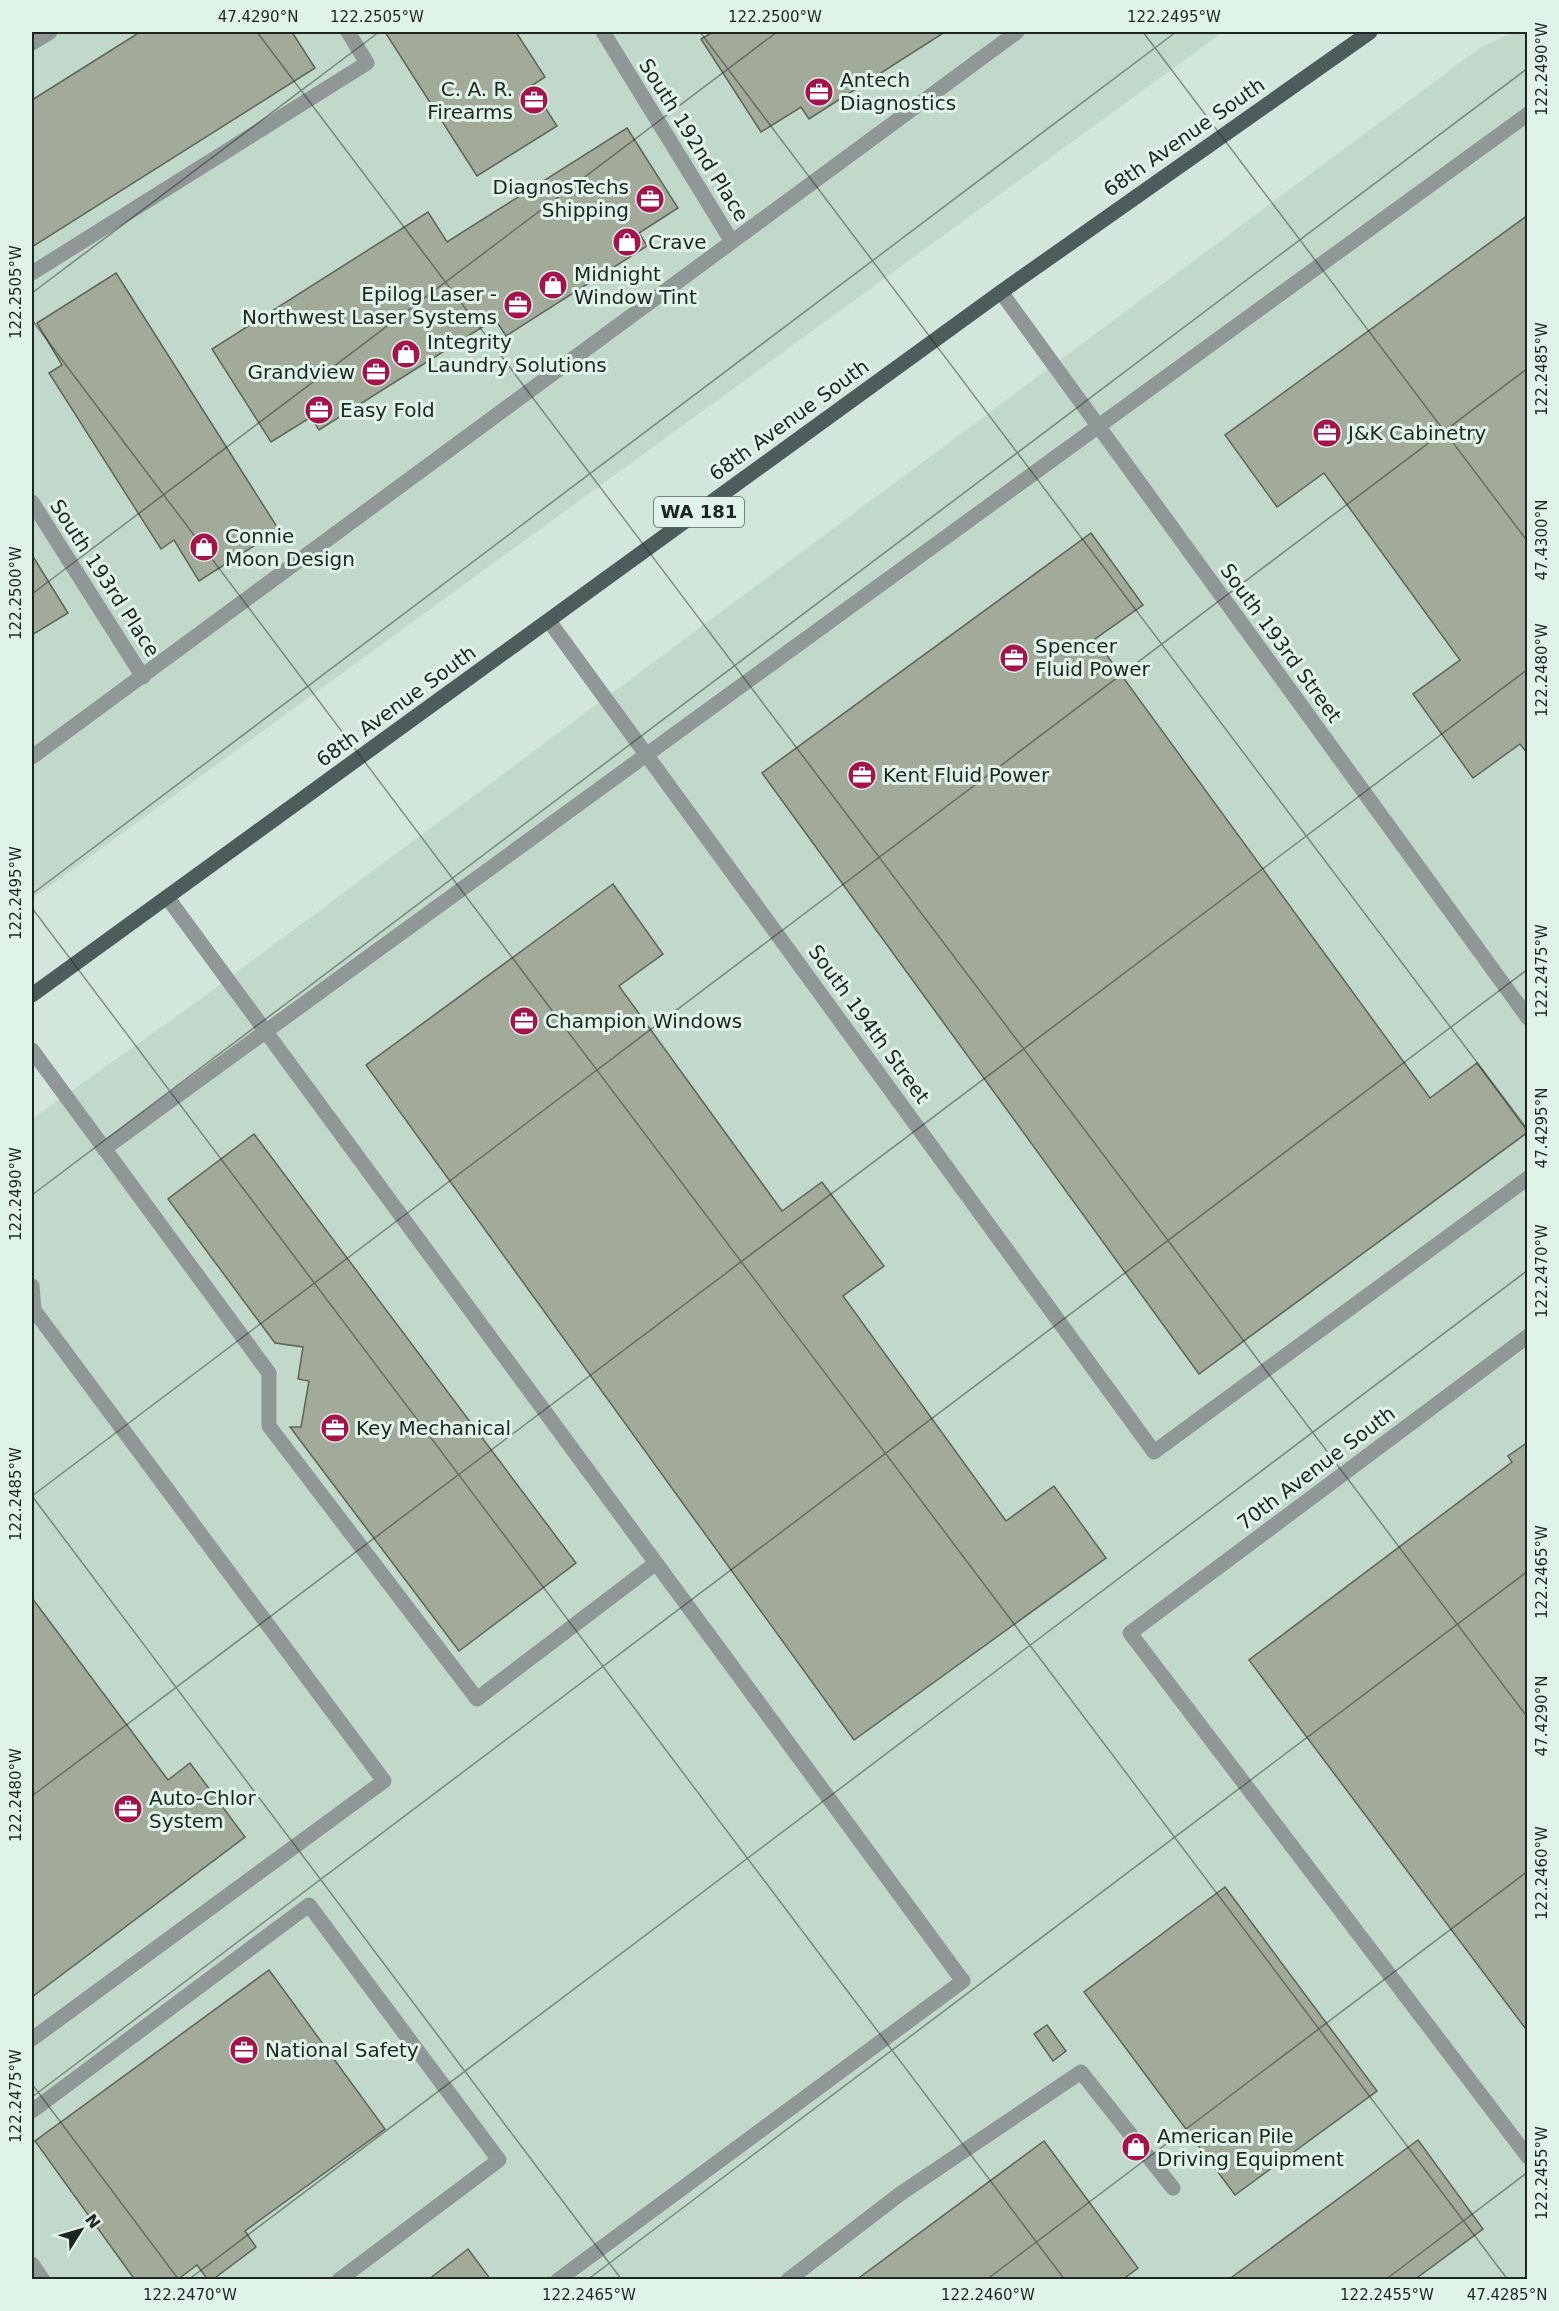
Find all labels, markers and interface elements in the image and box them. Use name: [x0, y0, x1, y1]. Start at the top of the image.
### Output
text: 47.4290°N: [218, 8, 298, 26]
text: 122.2505°W: [330, 8, 424, 26]
text: 122.2500°W: [728, 8, 822, 26]
text: 122.2495°W: [1127, 8, 1221, 26]
text: 122.2490°W: [1533, 22, 1551, 116]
street label: South 192nd Place: [634, 54, 754, 226]
place label: Antech Diagnostics: [840, 68, 956, 115]
street label: 68th Avenue South: [1099, 72, 1269, 202]
office icon: Antech Diagnostics: [803, 76, 835, 108]
place label: C. A. R. Firearms: [427, 77, 513, 124]
office icon: C. A. R. Firearms: [518, 84, 550, 116]
place label: DiagnosTechs Shipping: [493, 175, 629, 222]
office icon: DiagnosTechs Shipping: [634, 183, 666, 215]
shop icon: Crave: [611, 226, 643, 258]
place label: Crave: [648, 230, 707, 254]
text: 122.2505°W: [7, 245, 25, 339]
place label: Midnight Window Tint: [574, 262, 697, 309]
shop icon: Midnight Window Tint: [537, 269, 569, 301]
place label: Epilog Laser - Northwest Laser Systems: [242, 282, 497, 329]
office icon: Epilog Laser - Northwest Laser Systems: [502, 289, 534, 321]
text: 122.2485°W: [1533, 322, 1551, 416]
place label: Integrity Laundry Solutions: [427, 330, 607, 377]
shop icon: Integrity Laundry Solutions: [390, 338, 422, 370]
street label: 68th Avenue South: [705, 354, 873, 486]
office icon: Grandview: [360, 356, 392, 388]
place label: Grandview: [248, 360, 355, 384]
office icon: Easy Fold: [303, 394, 335, 426]
place label: Easy Fold: [340, 398, 435, 422]
office icon: J&K Cabinetry: [1311, 417, 1343, 449]
place label: J&K Cabinetry: [1346, 421, 1486, 445]
street label: South 193rd Place: [45, 495, 165, 661]
road number: WA 181: [654, 497, 744, 527]
text: 47.4300°N: [1533, 500, 1551, 580]
place label: Connie Moon Design: [225, 524, 355, 571]
shop icon: Connie Moon Design: [188, 531, 220, 563]
text: 122.2500°W: [7, 546, 25, 640]
street label: South 193rd Street: [1215, 559, 1347, 727]
text: 122.2480°W: [1533, 623, 1551, 717]
place label: Spencer Fluid Power: [1035, 634, 1151, 681]
street label: 68th Avenue South: [312, 640, 480, 772]
office icon: Spencer Fluid Power: [998, 642, 1030, 674]
office icon: Kent Fluid Power: [846, 759, 878, 791]
place label: Kent Fluid Power: [883, 763, 1050, 787]
text: 122.2495°W: [7, 846, 25, 940]
text: 122.2475°W: [1533, 924, 1551, 1018]
street label: South 194th Street: [803, 940, 935, 1108]
office icon: Champion Windows: [508, 1005, 540, 1037]
place label: Champion Windows: [545, 1009, 742, 1033]
text: 47.4295°N: [1533, 1088, 1551, 1168]
text: 122.2490°W: [7, 1147, 25, 1241]
text: 122.2470°W: [1533, 1224, 1551, 1318]
street label: 70th Avenue South: [1232, 1401, 1400, 1535]
office icon: Key Mechanical: [319, 1412, 351, 1444]
place label: Key Mechanical: [356, 1416, 511, 1440]
text: 122.2485°W: [7, 1447, 25, 1541]
text: 122.2465°W: [1533, 1525, 1551, 1619]
text: 47.4290°N: [1533, 1676, 1551, 1756]
text: 122.2480°W: [7, 1748, 25, 1842]
place label: Auto-Chlor System: [149, 1786, 256, 1833]
office icon: Auto-Chlor System: [112, 1793, 144, 1825]
text: 122.2460°W: [1533, 1826, 1551, 1920]
office icon: National Safety: [228, 2034, 260, 2066]
place label: National Safety: [265, 2038, 419, 2062]
text: 122.2475°W: [7, 2049, 25, 2143]
place label: American Pile Driving Equipment: [1157, 2124, 1344, 2171]
text: 122.2455°W: [1533, 2126, 1551, 2220]
shop icon: American Pile Driving Equipment: [1120, 2131, 1152, 2163]
north arrow: [51, 2200, 111, 2260]
text: N: [81, 2210, 104, 2232]
text: 122.2470°W: [143, 2286, 237, 2304]
text: 122.2465°W: [542, 2286, 636, 2304]
text: 122.2460°W: [941, 2286, 1035, 2304]
text: 122.2455°W: [1340, 2286, 1434, 2304]
text: 47.4285°N: [1467, 2286, 1547, 2304]

